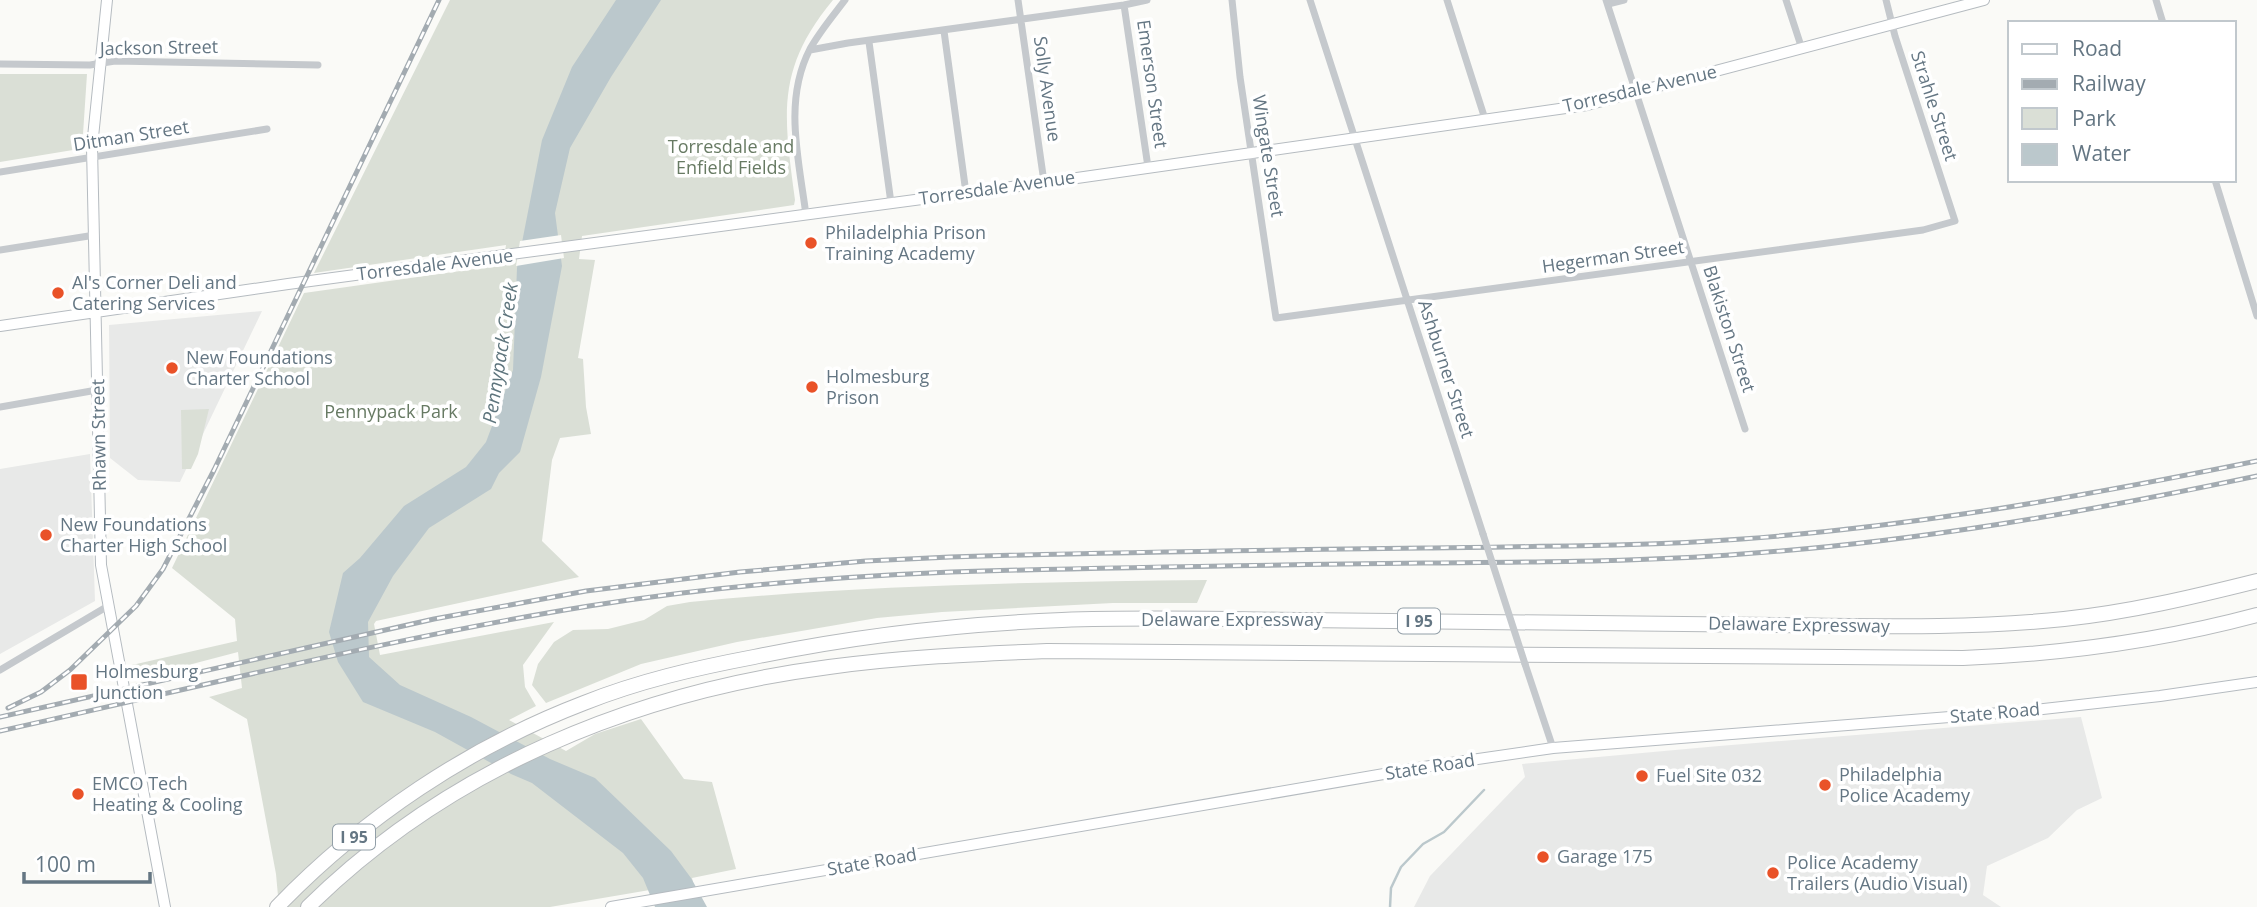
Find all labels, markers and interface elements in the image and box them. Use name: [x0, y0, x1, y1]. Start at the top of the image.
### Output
street label: Emerson Street: [1132, 18, 1174, 150]
legend: [2008, 21, 2236, 182]
street label: Jackson Street: [98, 34, 218, 60]
text: Road: [2072, 34, 2122, 62]
street label: Solly Avenue: [1029, 35, 1067, 143]
street label: Strahle Street: [1906, 48, 1964, 164]
street label: Torresdale Avenue: [1561, 59, 1719, 117]
text: Railway: [2072, 69, 2146, 97]
street label: Wingate Street: [1247, 93, 1290, 219]
text: Park: [2072, 104, 2116, 132]
street label: Ditman Street: [71, 114, 190, 156]
park label: Torresdale and Enfield Fields: [668, 134, 794, 179]
text: Water: [2072, 139, 2131, 167]
street label: Torresdale Avenue: [917, 164, 1076, 210]
place label: Philadelphia Prison Training Academy: [825, 220, 986, 265]
street label: Hegerman Street: [1540, 234, 1685, 278]
marker: Philadelphia Prison Training Academy: [803, 235, 819, 251]
street label: Torresdale Avenue: [355, 243, 514, 285]
street label: Blakiston Street: [1698, 262, 1762, 395]
place label: Al's Corner Deli and Catering Services: [72, 270, 237, 315]
water label: Pennypack Creek: [476, 280, 524, 425]
marker: Al's Corner Deli and Catering Services: [50, 285, 66, 301]
street label: Ashburner Street: [1413, 297, 1481, 441]
place label: New Foundations Charter School: [186, 345, 333, 390]
marker: New Foundations Charter School: [164, 360, 180, 376]
place label: Holmesburg Prison: [826, 364, 929, 409]
street label: Rhawn Street: [85, 379, 111, 491]
marker: Holmesburg Prison: [804, 379, 820, 395]
park label: Pennypack Park: [324, 399, 458, 423]
place label: New Foundations Charter High School: [60, 512, 227, 557]
marker: New Foundations Charter High School: [38, 527, 54, 543]
street label: Delaware Expressway: [1141, 607, 1324, 631]
road number: I 95: [1398, 608, 1440, 634]
street label: Delaware Expressway: [1708, 610, 1891, 638]
place label: Holmesburg Junction: [93, 659, 198, 704]
marker: Holmesburg Junction: [69, 672, 89, 692]
street label: State Road: [1949, 696, 2041, 728]
street label: State Road: [1383, 747, 1476, 785]
place label: Philadelphia Police Academy: [1839, 762, 1971, 807]
place label: Fuel Site 032: [1656, 763, 1762, 787]
marker: Fuel Site 032: [1634, 768, 1650, 784]
place label: EMCO Tech Heating & Cooling: [92, 771, 243, 816]
marker: Philadelphia Police Academy: [1817, 777, 1833, 793]
marker: EMCO Tech Heating & Cooling: [70, 786, 86, 802]
road number: I 95: [333, 824, 375, 850]
scale bar: [24, 841, 150, 885]
street label: State Road: [825, 841, 918, 881]
place label: Garage 175: [1557, 844, 1653, 868]
marker: Garage 175: [1535, 849, 1551, 865]
text: 100 m: [35, 850, 96, 878]
place label: Police Academy Trailers (Audio Visual): [1787, 850, 1968, 895]
marker: Police Academy Trailers (Audio Visual): [1765, 865, 1781, 881]

